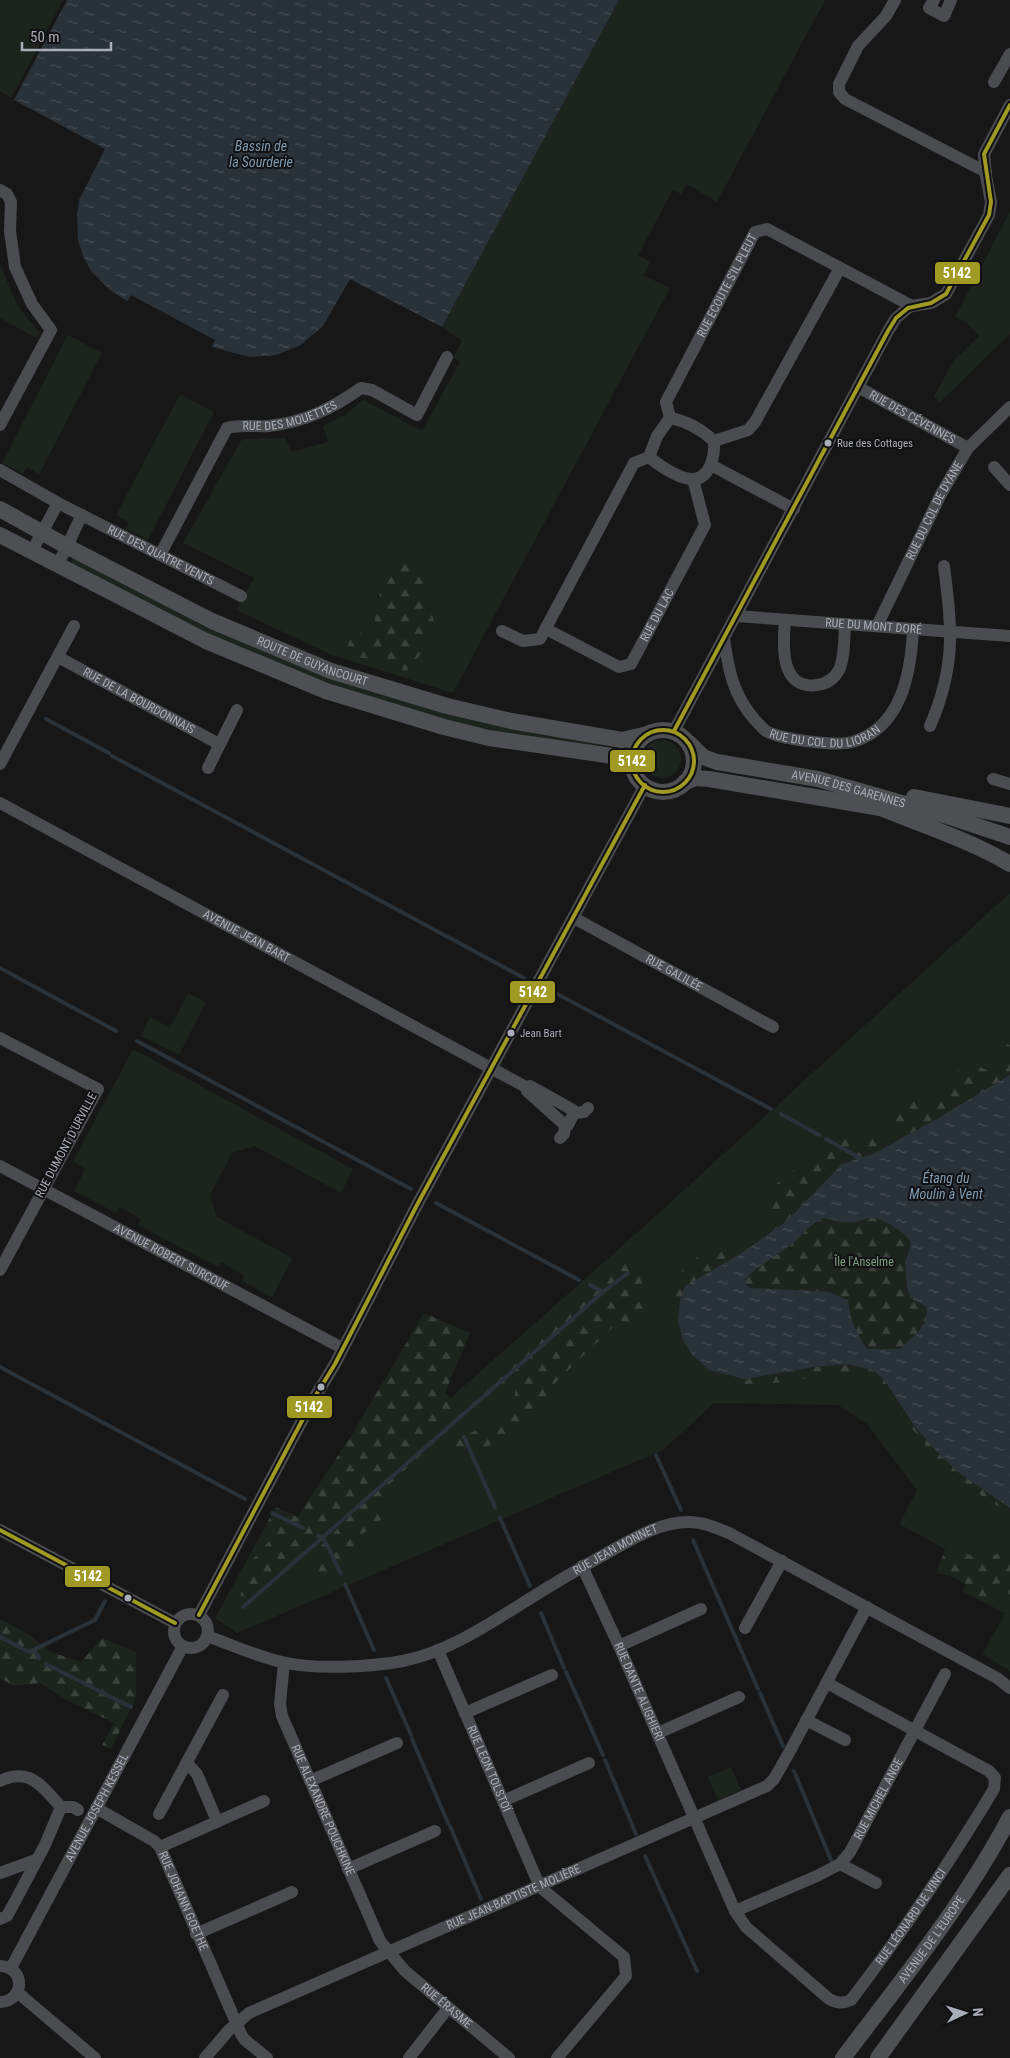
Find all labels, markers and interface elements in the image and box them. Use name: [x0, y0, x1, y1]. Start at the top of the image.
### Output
scale bar: [22, 20, 111, 52]
text: 50 m: [30, 28, 60, 46]
water label: Bassin de la Sourderie: [229, 138, 293, 170]
street label: RUE ECOUTE S'IL PLEUT: [694, 231, 760, 340]
line badge: 5142: [934, 261, 981, 285]
text: 5142: [943, 265, 971, 281]
street label: RUE DES CÉVENNES: [867, 388, 958, 447]
street label: RUE DES MOUETTES: [242, 398, 339, 433]
place label: Rue des Cottages: [837, 437, 913, 450]
marker: Rue des Cottages: [823, 438, 833, 448]
street label: RUE DU COL DE DYANE: [903, 459, 966, 562]
street label: RUE DES QUATRE VENTS: [105, 522, 216, 588]
street label: RUE DU LAC: [637, 586, 677, 644]
street label: RUE DU MONT DORÉ: [825, 616, 923, 637]
street label: ROUTE DE GUYANCOURT: [255, 634, 369, 689]
street label: RUE DE LA BOURDONNAIS: [81, 665, 197, 737]
street label: RUE DU COL DU LIORAN: [767, 722, 883, 751]
line badge: 5142: [609, 749, 656, 773]
text: 5142: [618, 753, 646, 769]
street label: AVENUE DES GARENNES: [790, 768, 907, 811]
street label: AVENUE JEAN BART: [201, 907, 292, 965]
street label: RUE GALILÉE: [643, 952, 705, 994]
line badge: 5142: [509, 980, 556, 1004]
text: 5142: [519, 984, 547, 1000]
place label: Jean Bart: [520, 1027, 562, 1040]
marker: Jean Bart: [506, 1028, 516, 1038]
street label: RUE DUMONT D'URVILLE: [32, 1090, 100, 1200]
water label: Étang du Moulin à Vent: [909, 1169, 984, 1202]
street label: AVENUE ROBERT SURCOUF: [111, 1221, 232, 1294]
park label: Île l'Anselme: [833, 1254, 894, 1269]
unlabelled marker: [316, 1382, 326, 1392]
line badge: 5142: [286, 1395, 333, 1419]
text: 5142: [295, 1399, 323, 1415]
street label: RUE JEAN MONNET: [570, 1521, 660, 1578]
line badge: 5142: [64, 1565, 111, 1588]
text: 5142: [74, 1568, 102, 1584]
unlabelled marker: [123, 1593, 133, 1603]
street label: RUE DANTE ALIGHIERI: [611, 1640, 667, 1743]
street label: RUE LEON TOLSTOÏ: [464, 1723, 515, 1815]
street label: RUE ALEXANDRE POUCHKINE: [288, 1743, 358, 1878]
street label: AVENUE JOSEPH KESSEL: [62, 1751, 132, 1864]
street label: RUE MICHEL ANGE: [851, 1756, 906, 1842]
street label: RUE JOHANN GOETHE: [156, 1849, 211, 1953]
street label: RUE JEAN-BAPTISTE MOLIÈRE: [444, 1862, 583, 1933]
street label: RUE LÉONARD DE VINCI: [873, 1866, 949, 1968]
street label: AVENUE DE L'EUROPE: [895, 1893, 968, 1986]
street label: RUE ÉRASME: [418, 1980, 475, 2031]
north arrow: [940, 1988, 990, 2038]
text: N: [970, 2007, 986, 2017]

